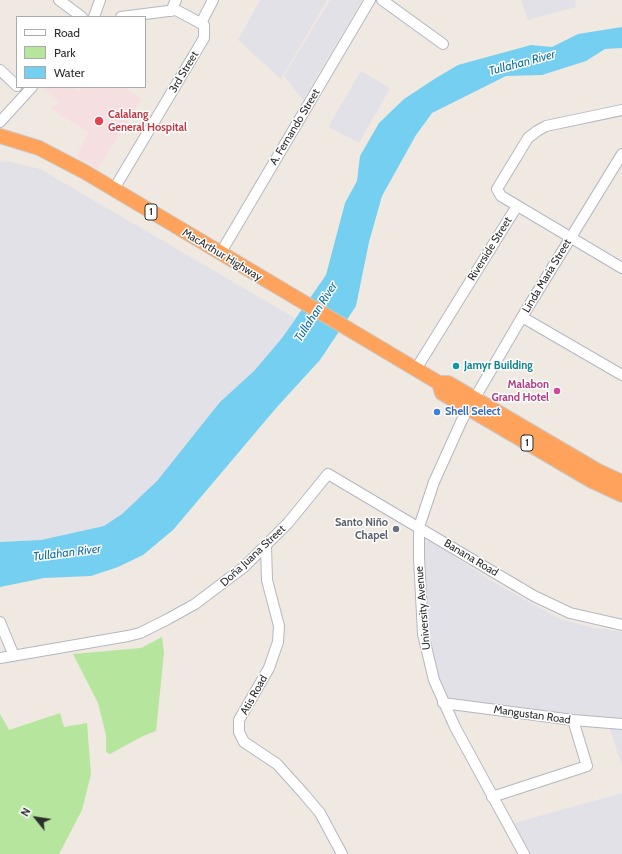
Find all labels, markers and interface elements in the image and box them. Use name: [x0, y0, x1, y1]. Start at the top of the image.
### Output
legend: [16, 16, 146, 88]
text: Road: [54, 25, 80, 40]
text: Park: [54, 45, 76, 60]
water label: Tullahan River: [487, 47, 557, 79]
street label: 3rd Street: [166, 49, 202, 95]
text: Water: [54, 65, 84, 80]
street label: A. Fernando Street: [267, 87, 323, 167]
place label: Calalang General Hospital: [108, 108, 187, 134]
marker: Calalang General Hospital: [93, 115, 105, 127]
road number: 1: [145, 204, 157, 220]
street label: Riverside Street: [465, 215, 515, 283]
street label: MacArthur Highway: [180, 226, 264, 284]
street label: Linda Maria Street: [520, 237, 574, 315]
water label: Tullahan River: [291, 279, 341, 345]
place label: Jamyr Building: [464, 359, 533, 373]
marker: Jamyr Building: [451, 361, 461, 371]
place label: Malabon Grand Hotel: [491, 378, 549, 404]
marker: Malabon Grand Hotel: [552, 386, 562, 396]
place label: Shell Select: [445, 405, 501, 419]
marker: Shell Select: [432, 407, 442, 417]
road number: 1: [521, 435, 533, 451]
place label: Santo Niño Chapel: [335, 516, 388, 542]
street label: Doña Juana Street: [218, 523, 288, 589]
marker: Santo Niño Chapel: [391, 524, 401, 534]
street label: Banana Road: [441, 537, 501, 579]
water label: Tullahan River: [32, 542, 102, 564]
street label: University Avenue: [413, 565, 433, 651]
street label: Atis Road: [238, 673, 270, 717]
street label: Mangustan Road: [493, 703, 571, 727]
north arrow: [16, 798, 56, 838]
text: N: [18, 805, 34, 819]

